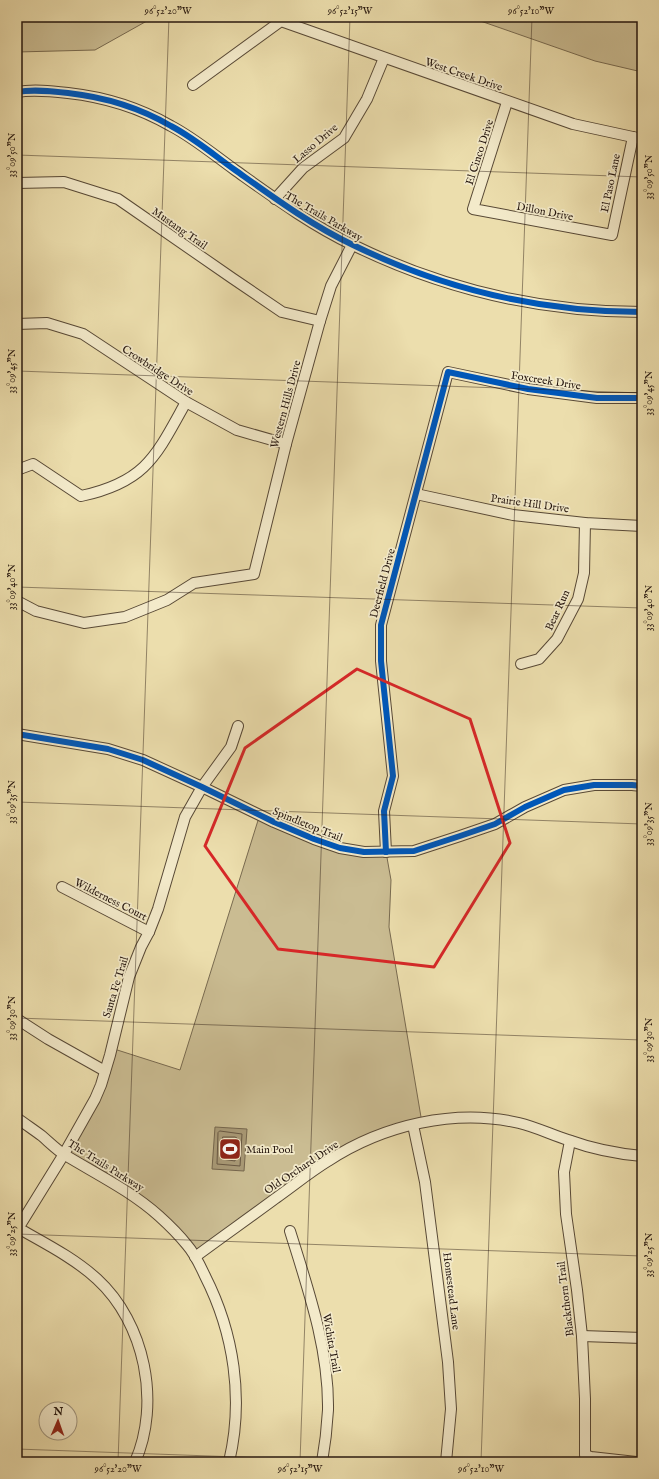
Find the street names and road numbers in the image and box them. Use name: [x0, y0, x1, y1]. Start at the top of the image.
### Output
street label: West Creek Drive: [423, 55, 504, 95]
street label: El Cinco Drive: [463, 118, 497, 187]
street label: Lasso Drive: [290, 121, 341, 167]
street label: El Paso Lane: [598, 153, 624, 214]
street label: The Trails Parkway: [282, 189, 365, 245]
street label: Dillon Drive: [515, 200, 574, 224]
street label: Mustang Trail: [149, 205, 210, 253]
street label: Crowbridge Drive: [119, 342, 196, 399]
street label: Western Hills Drive: [268, 359, 304, 450]
street label: Foxcreek Drive: [510, 369, 582, 393]
street label: Prairie Hill Drive: [490, 492, 570, 516]
street label: Deerfield Drive: [367, 547, 399, 619]
street label: Bear Run: [542, 588, 573, 633]
street label: Spindletop Trail: [271, 805, 345, 845]
street label: Wilderness Court: [72, 876, 149, 924]
street label: Santa Fe Trail: [100, 955, 132, 1020]
street label: The Trails Parkway: [65, 1137, 147, 1195]
street label: Old Orchard Drive: [262, 1138, 341, 1198]
street label: Homestead Lane: [439, 1252, 463, 1331]
street label: Blackthorn Trail: [554, 1261, 578, 1337]
street label: Wichita Trail: [319, 1313, 343, 1374]

